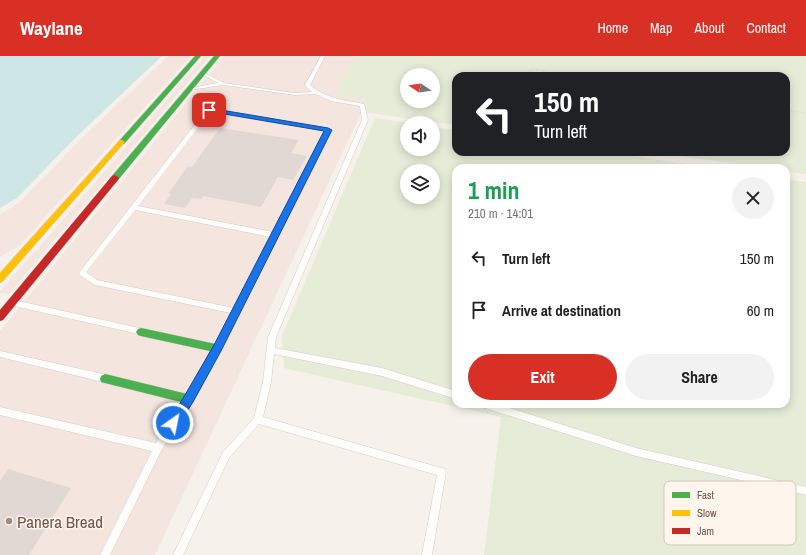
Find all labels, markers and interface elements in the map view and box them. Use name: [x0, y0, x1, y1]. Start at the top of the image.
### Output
text: Waylane: [20, 15, 83, 41]
text: Home: [597, 19, 628, 37]
text: Map: [650, 19, 672, 37]
text: About: [694, 19, 724, 37]
text: Contact: [746, 19, 786, 37]
north arrow: [400, 68, 440, 108]
map controls: [400, 68, 440, 204]
text: 150 m: [534, 83, 599, 121]
icon: left: [468, 88, 520, 140]
pin: [192, 93, 226, 127]
icon: arrive: [198, 99, 220, 121]
button: sound: [400, 116, 440, 156]
text: Turn left: [534, 119, 587, 144]
button: layers: [400, 164, 440, 204]
text: 1 min: [468, 174, 519, 206]
button: close: [732, 177, 774, 219]
text: 210 m · 14:01: [468, 205, 533, 222]
icon: left: [468, 247, 490, 269]
text: Turn left: [502, 248, 550, 269]
text: 150 m: [740, 248, 774, 269]
icon: arrive: [468, 299, 490, 321]
text: Arrive at destination: [502, 300, 621, 321]
text: 60 m: [747, 300, 774, 321]
button: Exit: [468, 354, 617, 400]
button: Share: [625, 354, 774, 400]
position arrow: [152, 402, 194, 444]
legend: [664, 481, 796, 545]
text: Fast: [697, 488, 715, 502]
text: Slow: [697, 506, 717, 520]
place label: Panera Bread: [17, 510, 103, 533]
marker: Panera Bread: [4, 516, 14, 526]
text: Jam: [697, 524, 714, 538]

